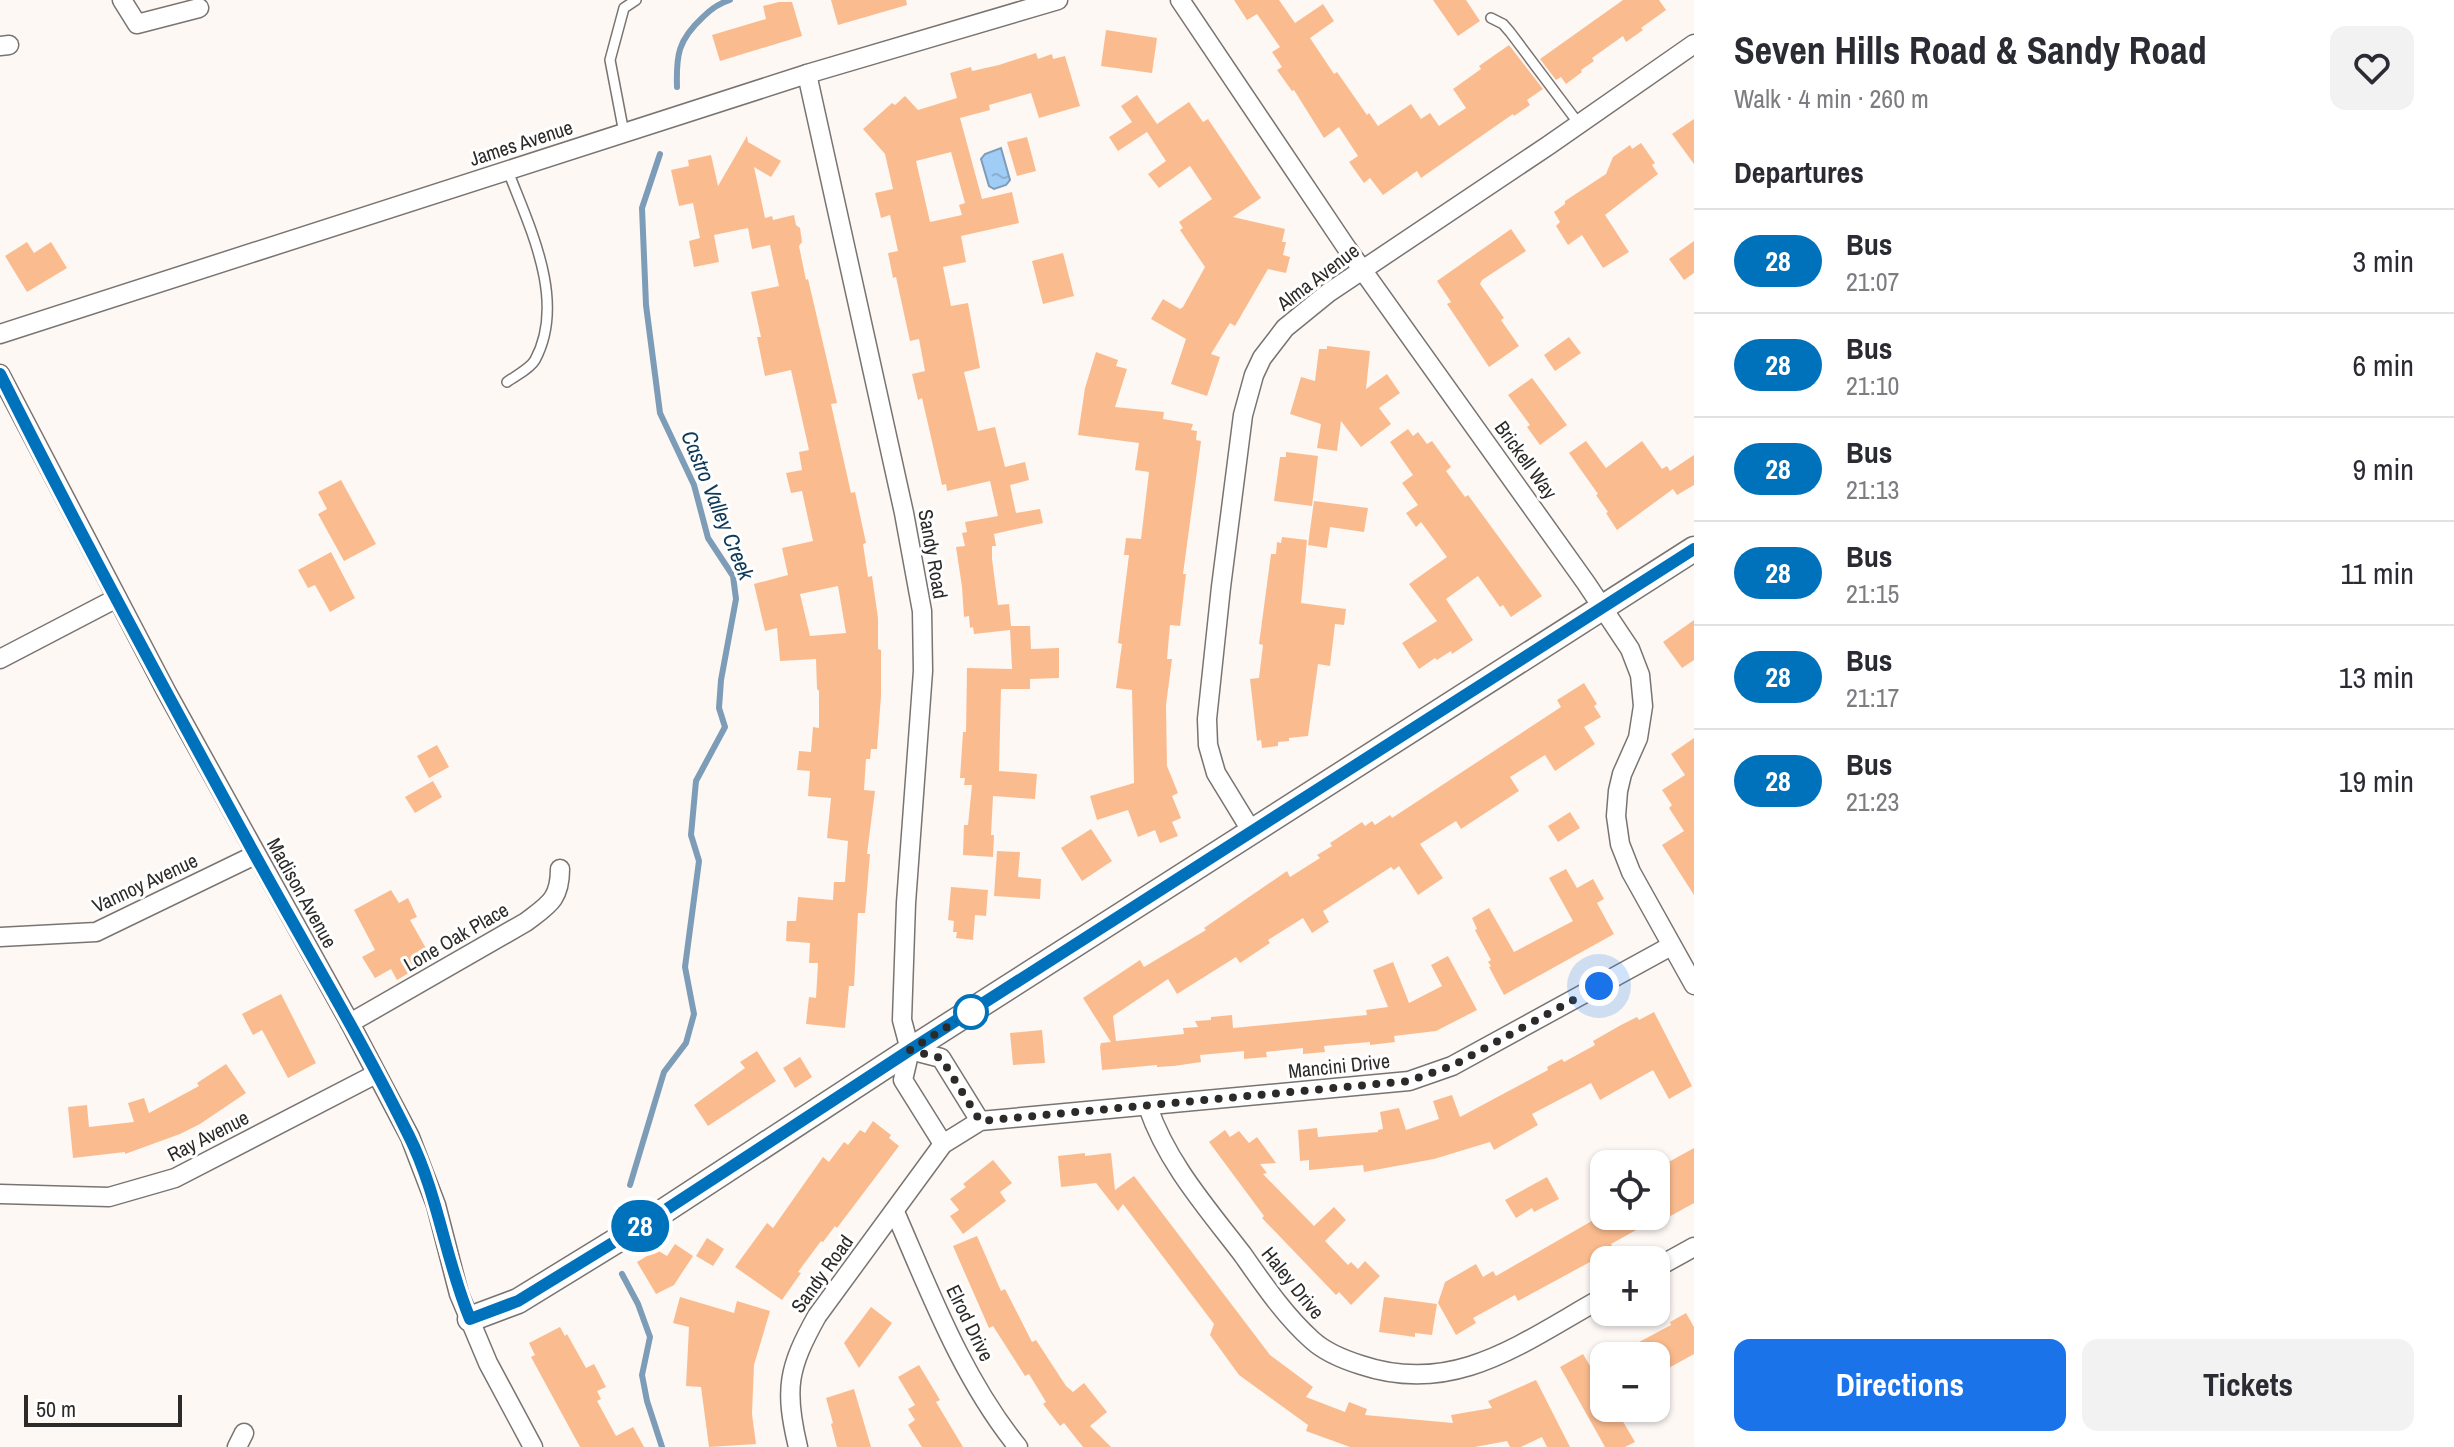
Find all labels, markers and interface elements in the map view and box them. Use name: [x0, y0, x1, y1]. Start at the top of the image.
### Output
text: Seven Hills Road & Sandy Road: [1734, 25, 2207, 76]
button: heart: [2330, 26, 2414, 110]
text: Walk · 4 min · 260 m: [1734, 81, 1929, 116]
street label: James Avenue: [466, 113, 576, 172]
text: Departures: [1734, 152, 1864, 192]
text: Bus: [1846, 224, 1892, 264]
street label: Alma Avenue: [1270, 237, 1364, 317]
text: 3 min: [2352, 241, 2414, 281]
text: 28: [1765, 242, 1791, 280]
text: 21:07: [1846, 264, 1899, 299]
text: Bus: [1846, 328, 1892, 368]
text: 6 min: [2352, 345, 2414, 385]
text: 28: [1765, 346, 1791, 384]
text: 21:10: [1846, 368, 1899, 403]
street label: Brickell Way: [1489, 415, 1564, 505]
water label: Castro Valley Creek: [674, 426, 762, 585]
text: Bus: [1846, 432, 1892, 472]
text: 9 min: [2352, 449, 2414, 489]
text: 28: [1765, 450, 1791, 488]
text: 21:13: [1846, 472, 1899, 507]
street label: Sandy Road: [912, 507, 955, 601]
text: Bus: [1846, 536, 1892, 576]
text: 11 min: [2341, 553, 2414, 593]
text: 28: [1765, 554, 1791, 592]
text: 21:15: [1846, 576, 1899, 611]
text: Bus: [1846, 640, 1892, 680]
text: 13 min: [2339, 657, 2414, 697]
text: 28: [1765, 658, 1791, 696]
text: 21:17: [1846, 680, 1899, 715]
text: Bus: [1846, 744, 1892, 784]
text: 19 min: [2339, 761, 2414, 801]
text: 28: [1765, 762, 1791, 800]
text: 21:23: [1846, 784, 1899, 819]
street label: Madison Avenue: [261, 833, 344, 953]
street label: Vannoy Avenue: [88, 846, 202, 919]
street label: Lone Oak Place: [398, 896, 513, 977]
your location: [1579, 966, 1619, 1006]
unlabelled marker: [954, 995, 988, 1029]
street label: Mancini Drive: [1287, 1047, 1391, 1084]
street label: Ray Avenue: [162, 1104, 253, 1168]
map controls: [1590, 1150, 1670, 1422]
button: locate: [1590, 1150, 1670, 1230]
line badge: 28: [604, 1200, 676, 1252]
text: 28: [627, 1207, 653, 1245]
street label: Sandy Road: [784, 1229, 859, 1318]
street label: Haley Drive: [1256, 1241, 1331, 1324]
button: +: [1590, 1246, 1670, 1326]
street label: Elrod Drive: [940, 1280, 1001, 1366]
button: Directions: [1734, 1339, 2066, 1431]
button: Tickets: [2082, 1339, 2414, 1431]
button: −: [1590, 1342, 1670, 1422]
scale bar: [24, 1391, 182, 1427]
text: 50 m: [36, 1394, 76, 1424]

